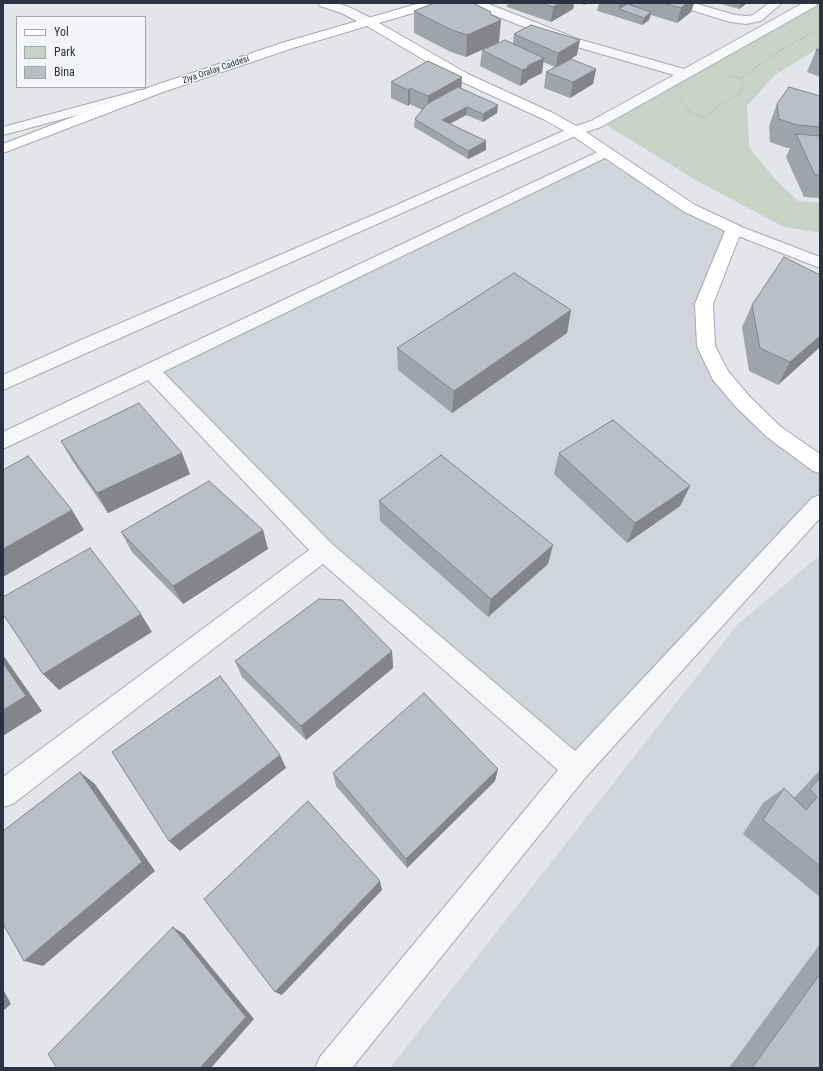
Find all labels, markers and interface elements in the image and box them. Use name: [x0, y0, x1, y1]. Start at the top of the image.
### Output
legend: [16, 16, 146, 88]
text: Yol: [54, 25, 69, 39]
text: Park: [54, 45, 75, 59]
street label: Ziya Oralay Caddesi: [181, 54, 251, 86]
text: Bina: [54, 65, 75, 79]

